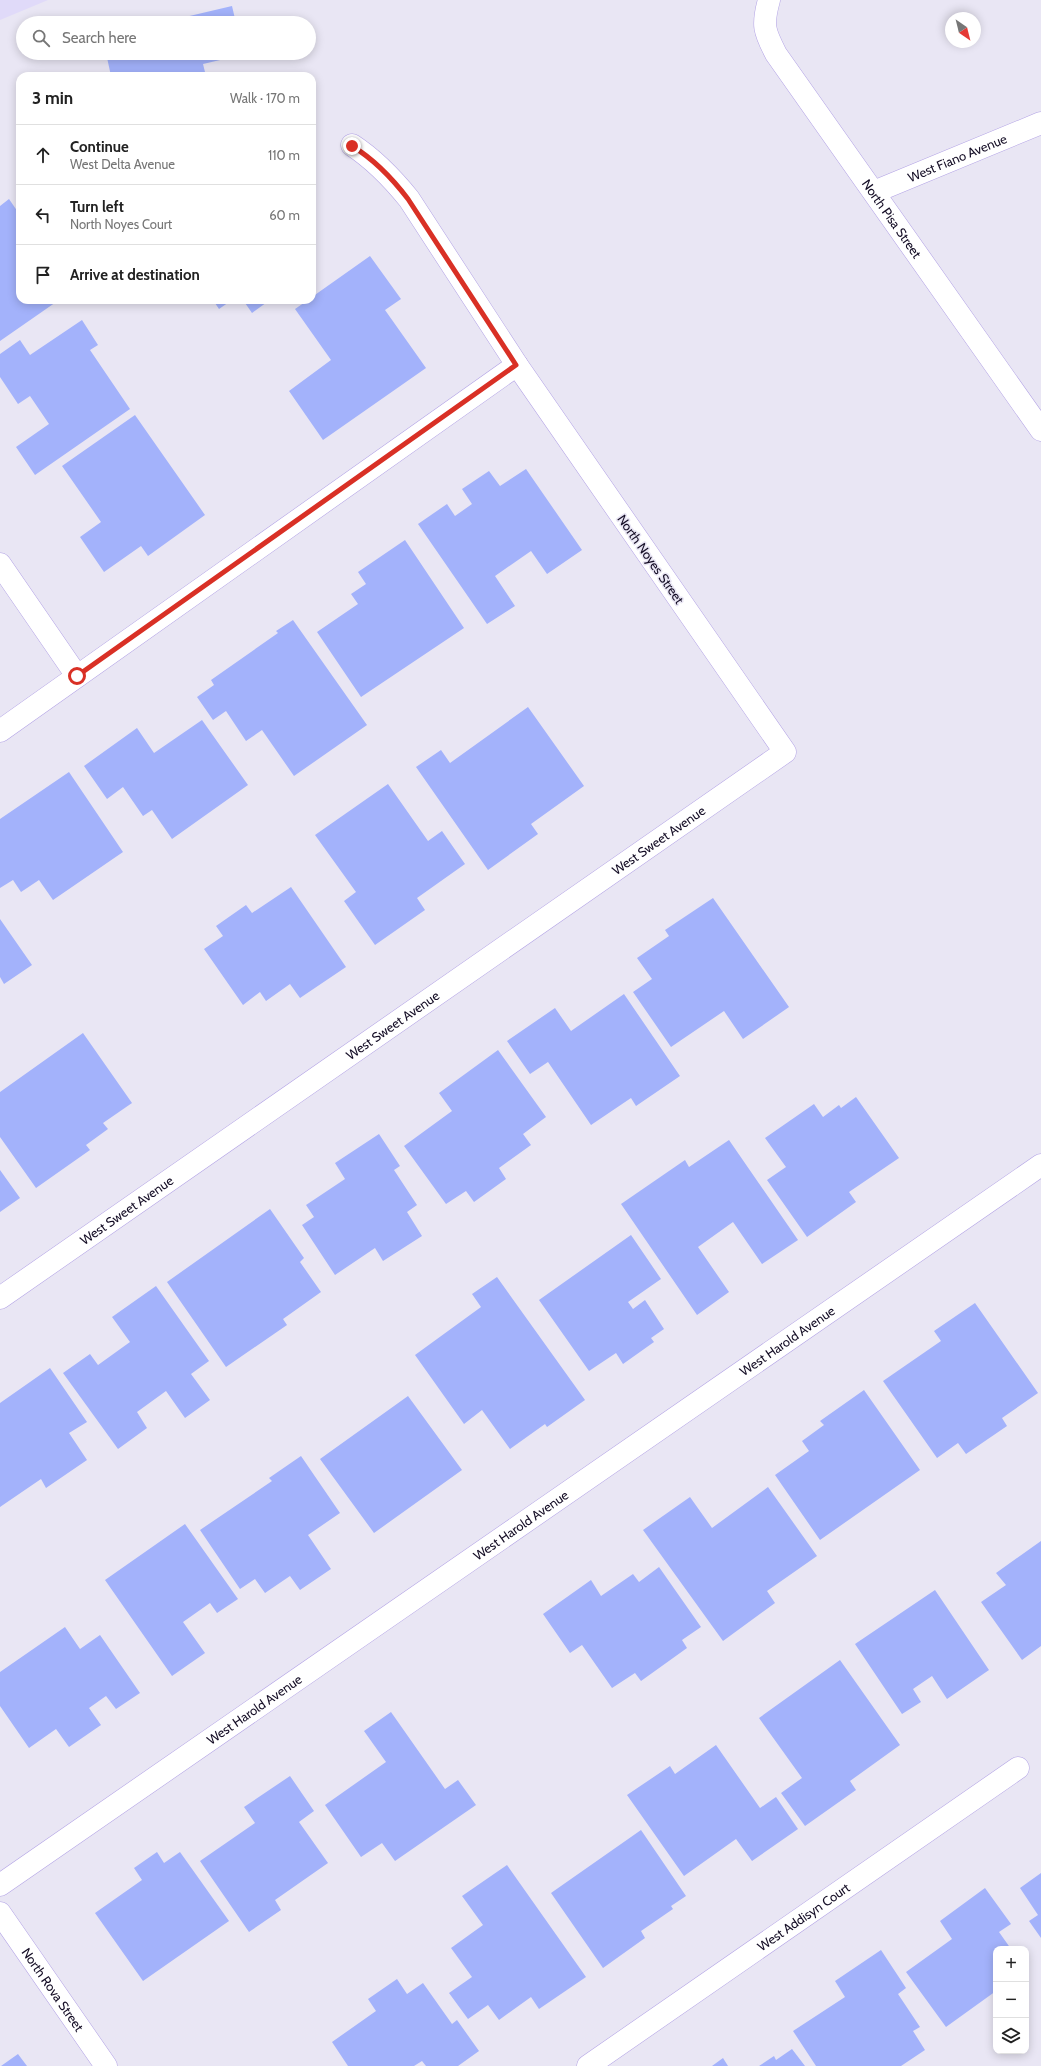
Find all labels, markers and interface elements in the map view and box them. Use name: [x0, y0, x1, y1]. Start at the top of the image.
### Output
north arrow: [945, 12, 981, 48]
search box: [16, 16, 316, 60]
icon: search: [30, 27, 52, 49]
text: Search here: [62, 29, 137, 47]
text: 3 min: [32, 88, 73, 108]
text: Walk · 170 m: [230, 90, 300, 106]
street label: West Fiano Avenue: [905, 130, 1009, 185]
route end: [343, 137, 361, 155]
text: Continue: [70, 138, 129, 156]
icon: ahead: [32, 144, 54, 166]
text: 110 m: [268, 147, 300, 163]
text: West Delta Avenue: [70, 156, 175, 172]
street label: North Pisa Street: [859, 176, 926, 262]
text: Turn left: [70, 198, 124, 216]
icon: left: [32, 204, 54, 226]
text: 60 m: [269, 207, 300, 223]
text: North Noyes Court: [70, 216, 172, 232]
icon: arrive: [32, 264, 54, 286]
text: Arrive at destination: [70, 266, 200, 284]
street label: North Noyes Street: [614, 511, 688, 607]
route start: [68, 667, 86, 685]
street label: West Sweet Avenue: [609, 802, 708, 878]
street label: West Sweet Avenue: [343, 987, 442, 1063]
street label: West Sweet Avenue: [77, 1172, 176, 1248]
street label: West Harold Avenue: [736, 1302, 838, 1379]
street label: West Harold Avenue: [470, 1486, 572, 1563]
street label: West Harold Avenue: [204, 1671, 305, 1748]
street label: West Addisyn Court: [754, 1879, 853, 1954]
street label: North Rova Street: [18, 1945, 88, 2035]
map controls: [993, 1946, 1029, 2054]
button: +: [993, 1946, 1029, 1982]
button: −: [993, 1982, 1029, 2018]
button: layers: [993, 2018, 1029, 2054]

